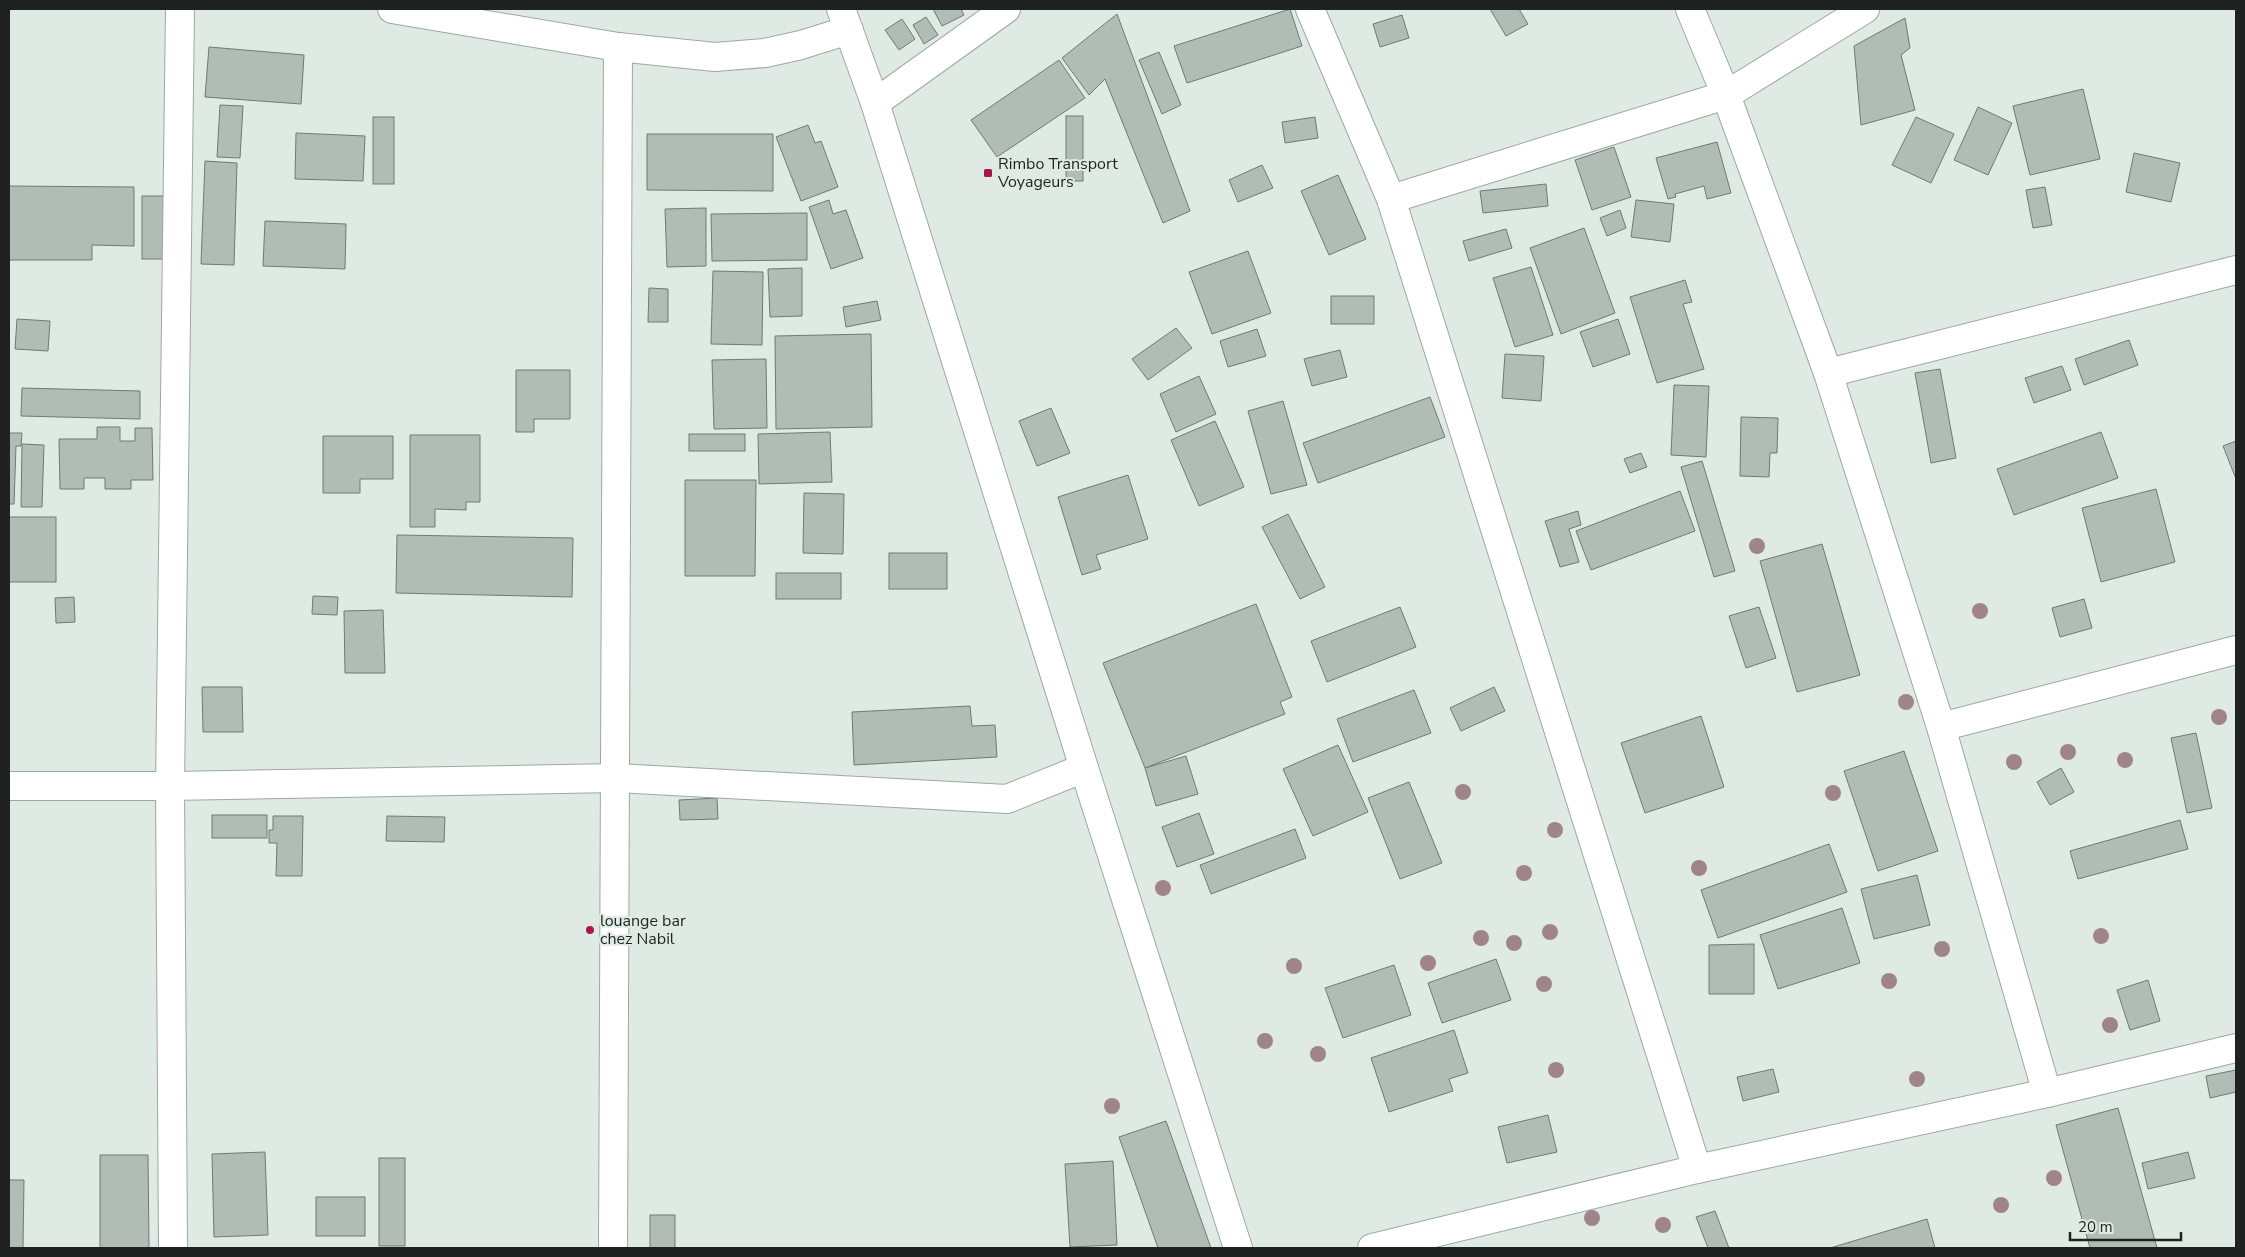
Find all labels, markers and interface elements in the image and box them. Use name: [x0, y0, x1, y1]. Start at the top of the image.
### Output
place label: Rimbo Transport Voyageurs: [997, 153, 1118, 193]
marker: Rimbo Transport Voyageurs: [982, 167, 994, 179]
place label: louange bar chez Nabil: [600, 910, 686, 950]
marker: louange bar chez Nabil: [584, 924, 596, 936]
scale bar: [2070, 1210, 2181, 1242]
text: 20 m: [2078, 1217, 2113, 1237]

